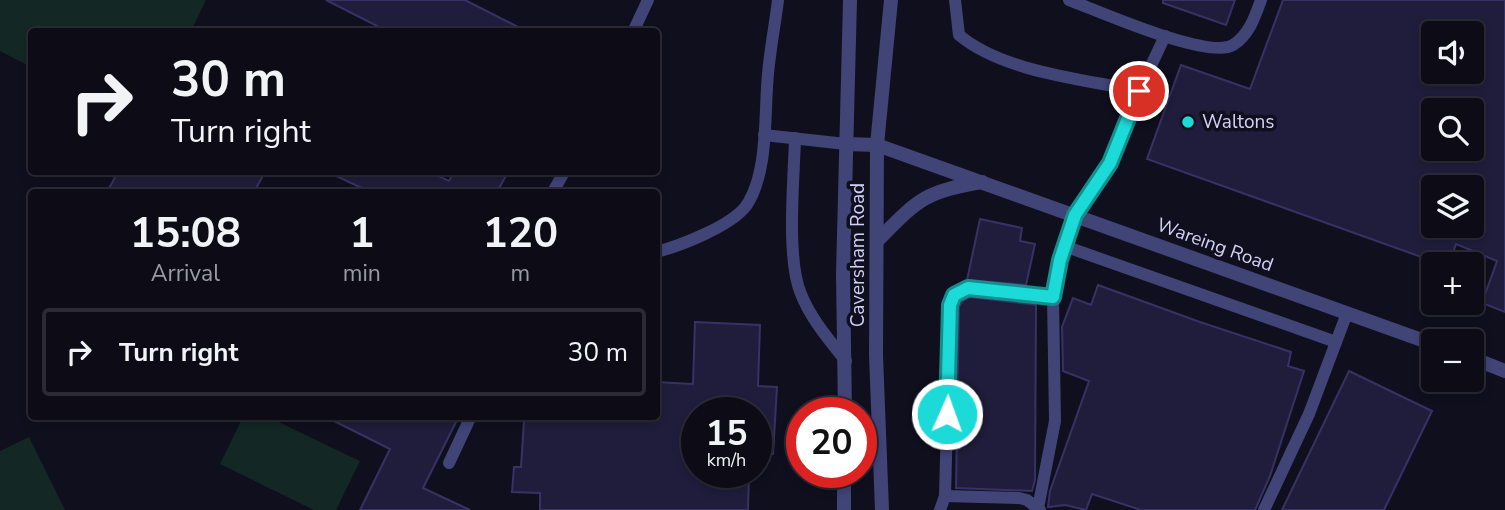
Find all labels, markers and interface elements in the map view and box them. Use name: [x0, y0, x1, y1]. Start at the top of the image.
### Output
map controls: [1421, 21, 1484, 392]
button: sound: [1421, 21, 1484, 84]
text: 30 m: [171, 46, 286, 113]
icon: right: [56, 56, 147, 147]
pin: [1109, 61, 1169, 121]
icon: arrive: [1120, 72, 1158, 110]
button: search: [1421, 98, 1484, 161]
place label: Waltons: [1202, 109, 1274, 135]
text: Turn right: [171, 110, 311, 153]
marker: Waltons: [1180, 114, 1196, 130]
button: layers: [1421, 175, 1484, 238]
street label: Caversham Road: [845, 183, 871, 327]
text: 15:08: [130, 205, 241, 262]
text: 1: [349, 205, 374, 262]
text: 120: [483, 205, 558, 262]
street label: Wareing Road: [1153, 212, 1277, 278]
button: +: [1421, 252, 1484, 315]
text: Arrival: [151, 258, 220, 289]
text: min: [343, 258, 381, 289]
text: m: [511, 258, 530, 289]
button: −: [1421, 329, 1484, 392]
icon: right: [60, 333, 98, 371]
text: Turn right: [119, 335, 238, 370]
text: 30 m: [568, 335, 628, 370]
position arrow: [910, 377, 984, 451]
speed limit sign: 20: [786, 397, 877, 488]
text: 15: [705, 410, 748, 457]
text: km/h: [707, 448, 746, 472]

